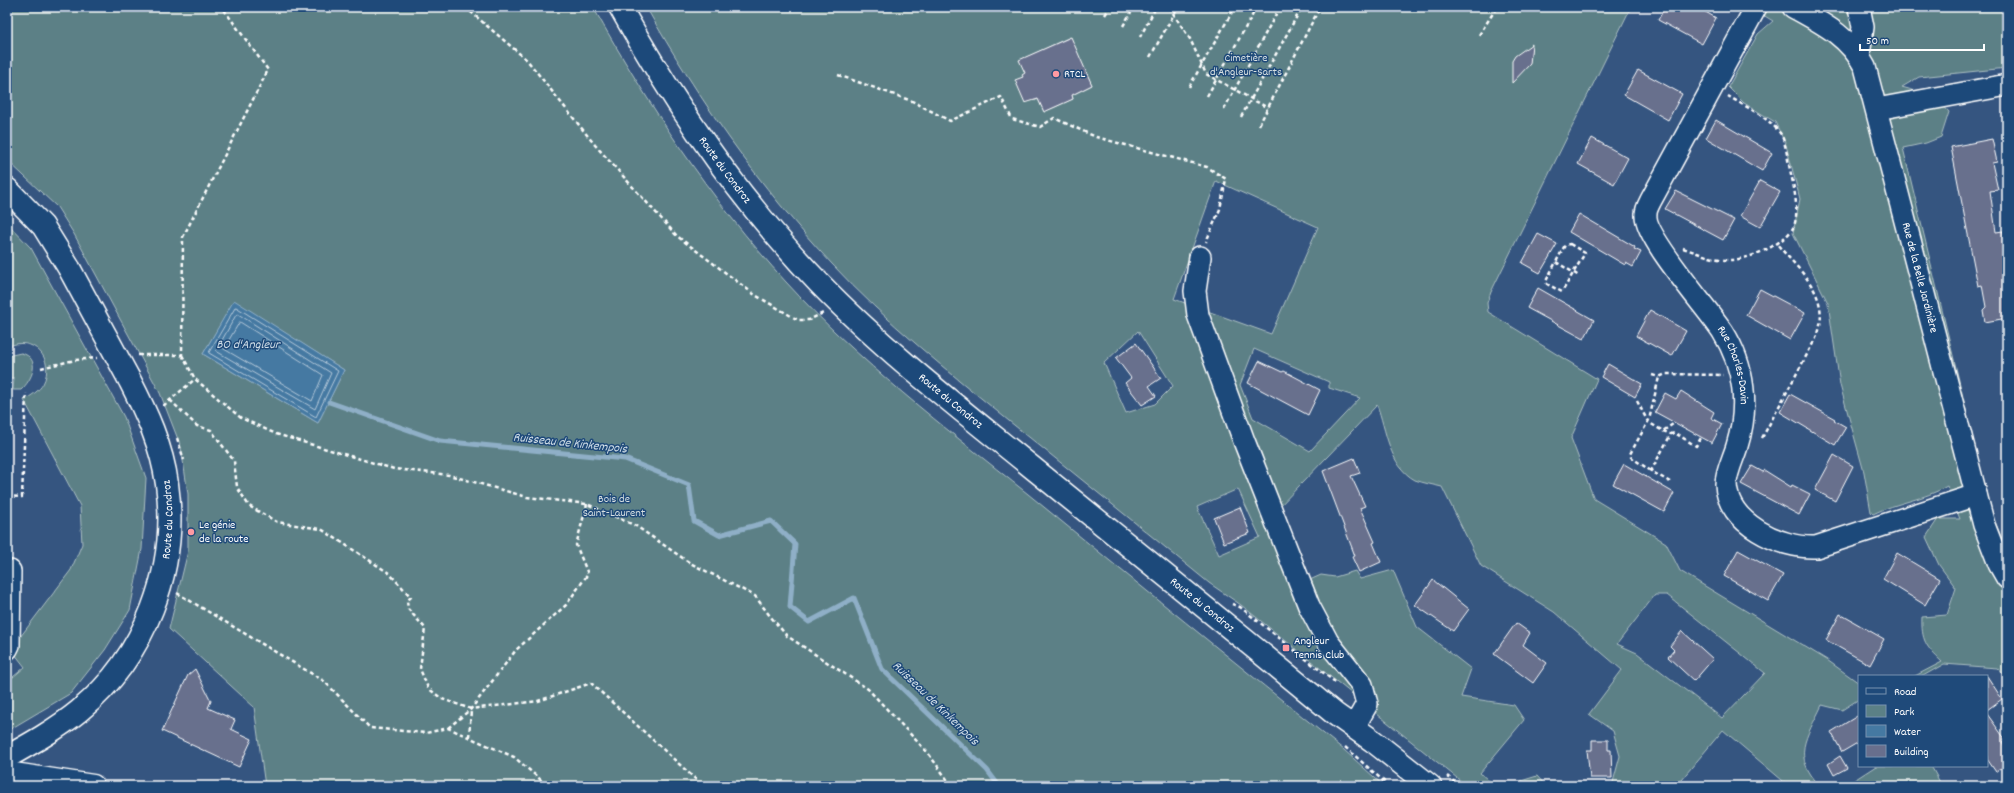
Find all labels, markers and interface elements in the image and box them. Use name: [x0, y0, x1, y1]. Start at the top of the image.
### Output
scale bar: [1860, 26, 1984, 52]
text: 50 m: [1866, 33, 1889, 50]
park label: Cimetière d'Angleur-Sarts: [1210, 50, 1282, 81]
place label: RTCL: [1064, 66, 1086, 83]
marker: RTCL: [1051, 69, 1061, 79]
street label: Route du Condroz: [694, 133, 755, 207]
street label: Rue de la Belle Jardinière: [1897, 220, 1942, 335]
street label: Rue Charles-Davin: [1713, 322, 1752, 405]
water label: BO d'Angleur: [216, 336, 282, 355]
street label: Route du Condroz: [914, 369, 987, 433]
water label: Ruisseau de Kinkempois: [512, 429, 628, 459]
street label: Route du Condroz: [158, 478, 178, 560]
park label: Bois de Saint-Laurent: [583, 491, 646, 522]
place label: Le génie de la route: [199, 517, 249, 548]
marker: Le génie de la route: [186, 527, 196, 537]
street label: Route du Condroz: [1166, 574, 1239, 637]
place label: Angleur Tennis Club: [1294, 633, 1344, 664]
marker: Angleur Tennis Club: [1281, 643, 1291, 653]
water label: Ruisseau de Kinkempois: [887, 657, 983, 751]
legend: [1858, 675, 1988, 767]
text: Road: [1894, 684, 1916, 701]
text: Park: [1894, 704, 1915, 721]
text: Water: [1894, 724, 1921, 741]
text: Building: [1894, 744, 1929, 761]

